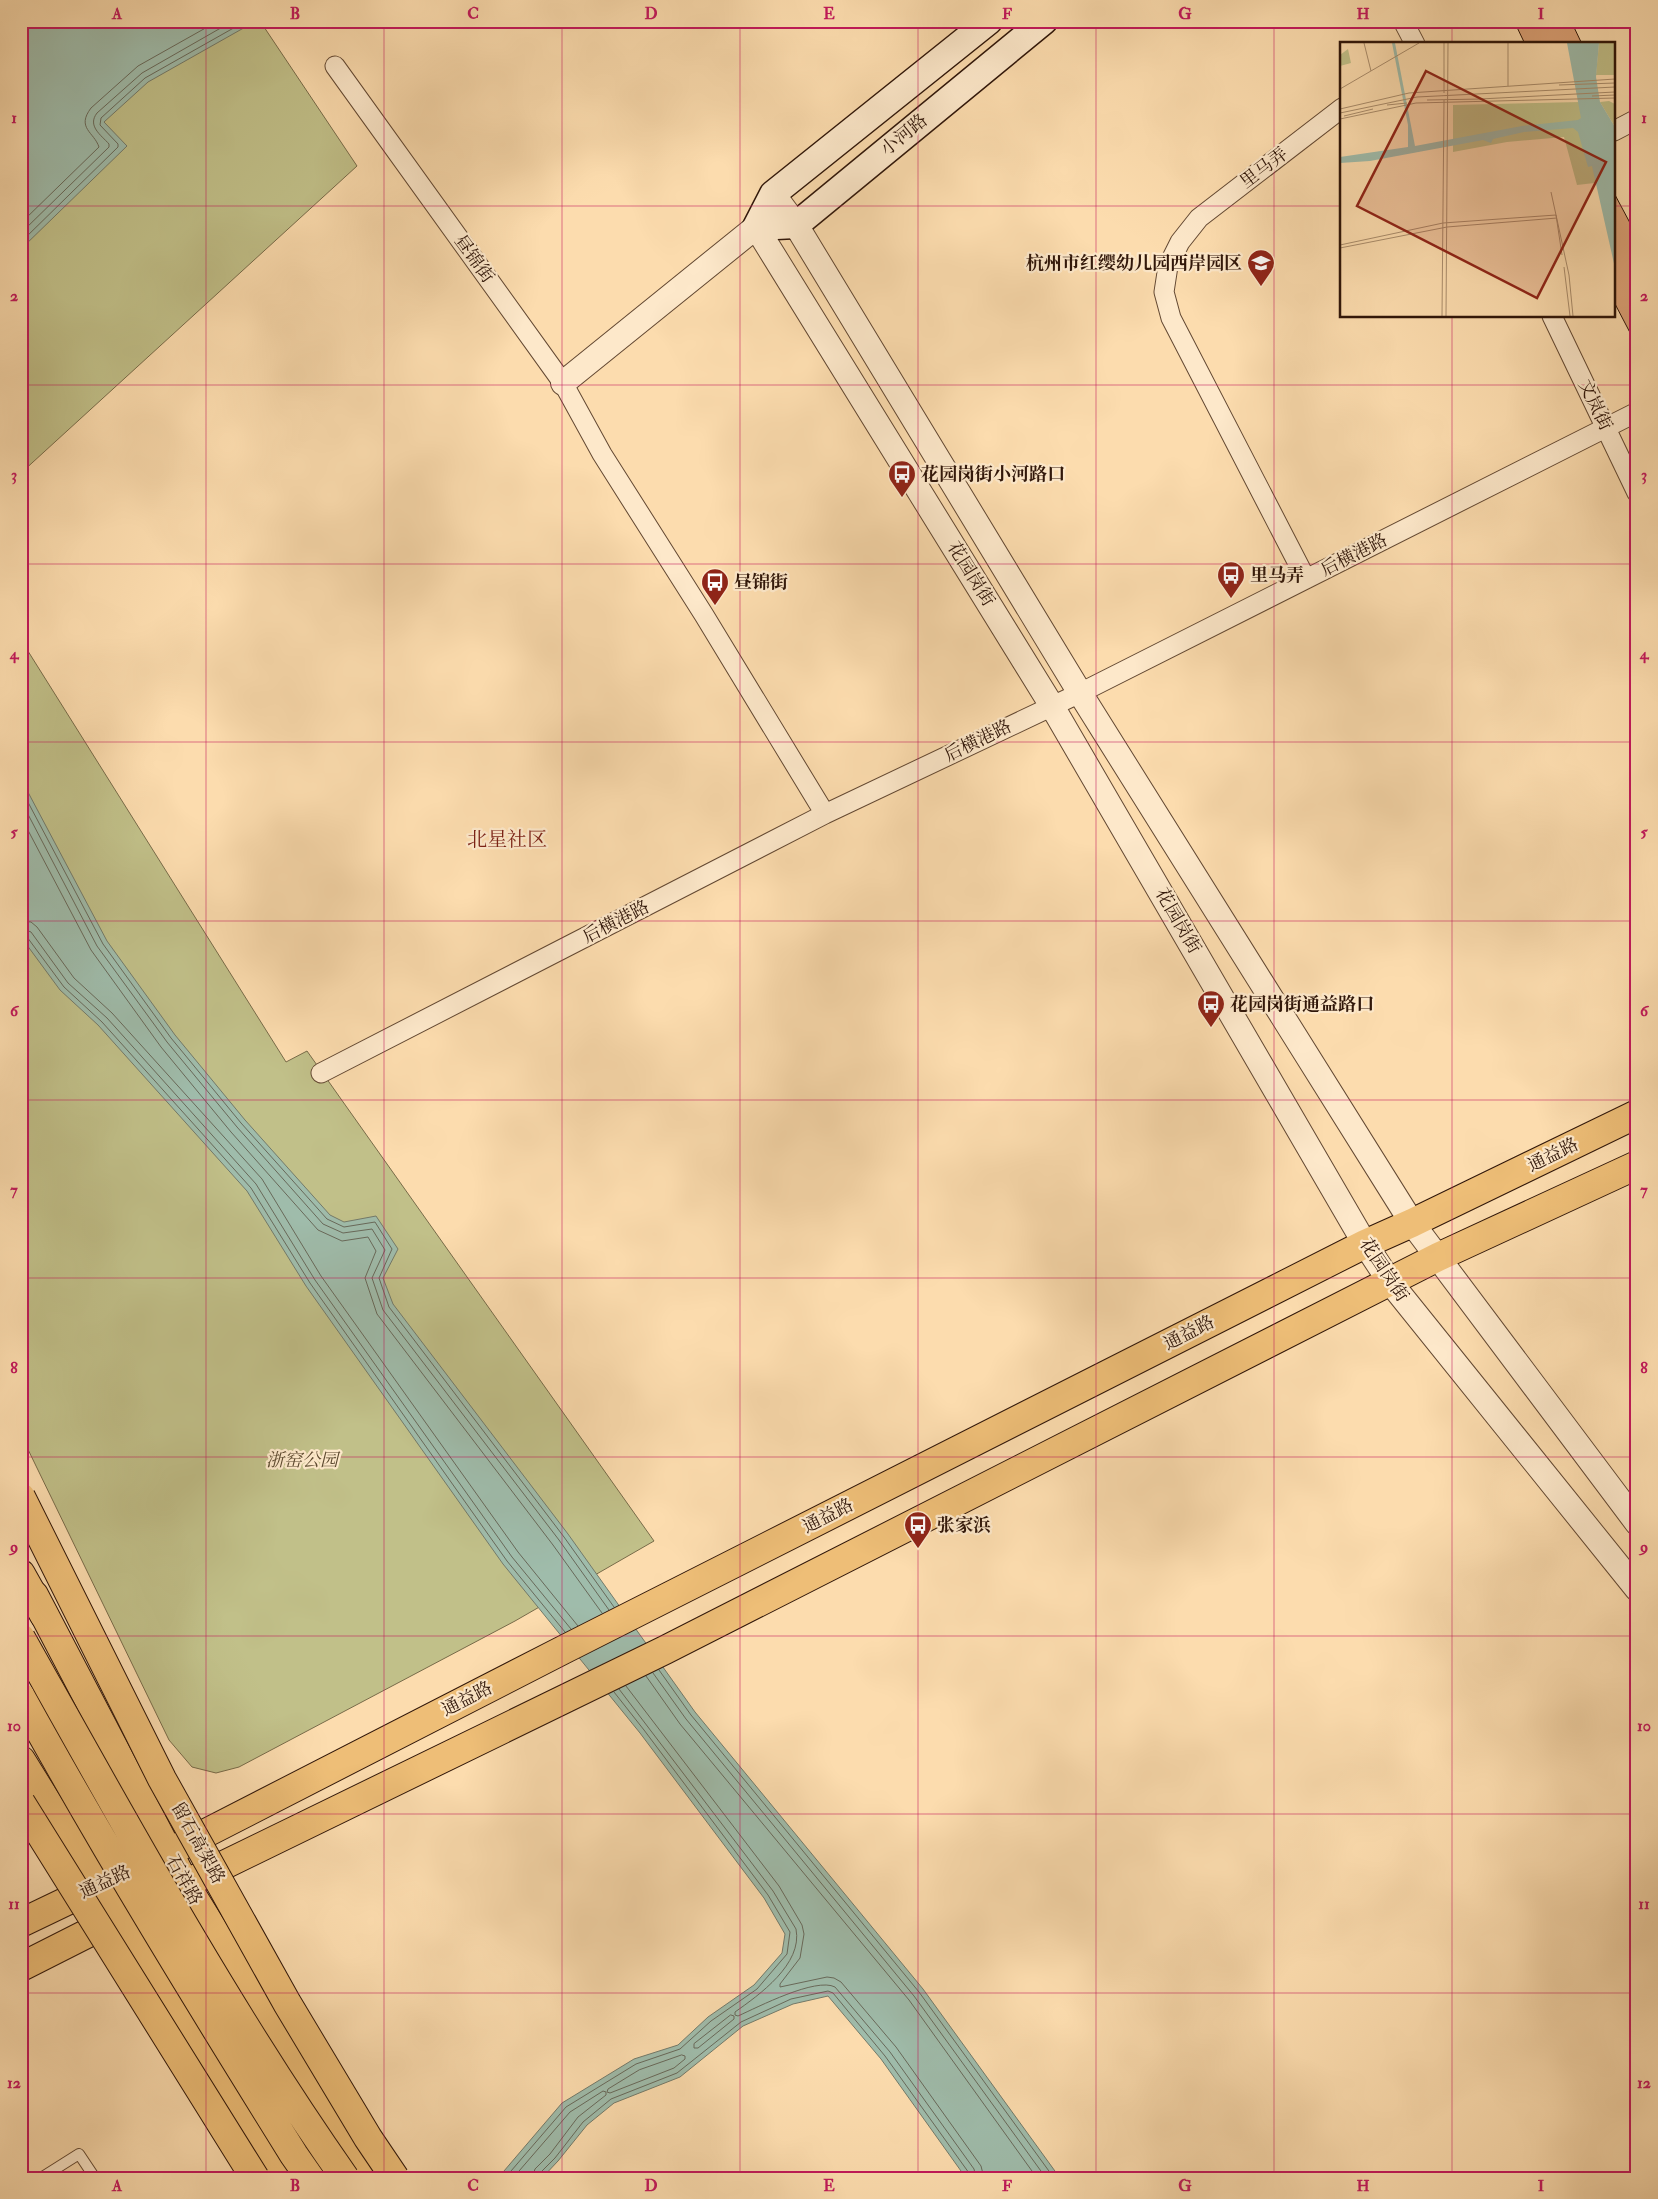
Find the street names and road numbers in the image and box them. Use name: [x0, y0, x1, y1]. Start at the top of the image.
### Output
street label: 小河路: [876, 109, 932, 161]
street label: 里马弄: [1236, 143, 1292, 193]
street label: 昼锦街: [449, 230, 499, 288]
street label: 文岚街: [1573, 376, 1617, 434]
street label: 后横港路: [1317, 528, 1391, 582]
street label: 花园岗街: [942, 537, 1000, 611]
street label: 后横港路: [941, 715, 1015, 767]
street label: 花园岗街: [1150, 884, 1206, 958]
street label: 后横港路: [579, 895, 653, 949]
street label: 通益路: [1524, 1133, 1582, 1177]
street label: 花园岗街: [1354, 1234, 1414, 1306]
street label: 通益路: [1160, 1310, 1218, 1356]
street label: 通益路: [799, 1493, 857, 1539]
street label: 通益路: [438, 1676, 496, 1722]
street label: 留石高架路: [166, 1798, 230, 1888]
street label: 石祥路: [161, 1851, 207, 1909]
street label: 通益路: [76, 1860, 134, 1904]

